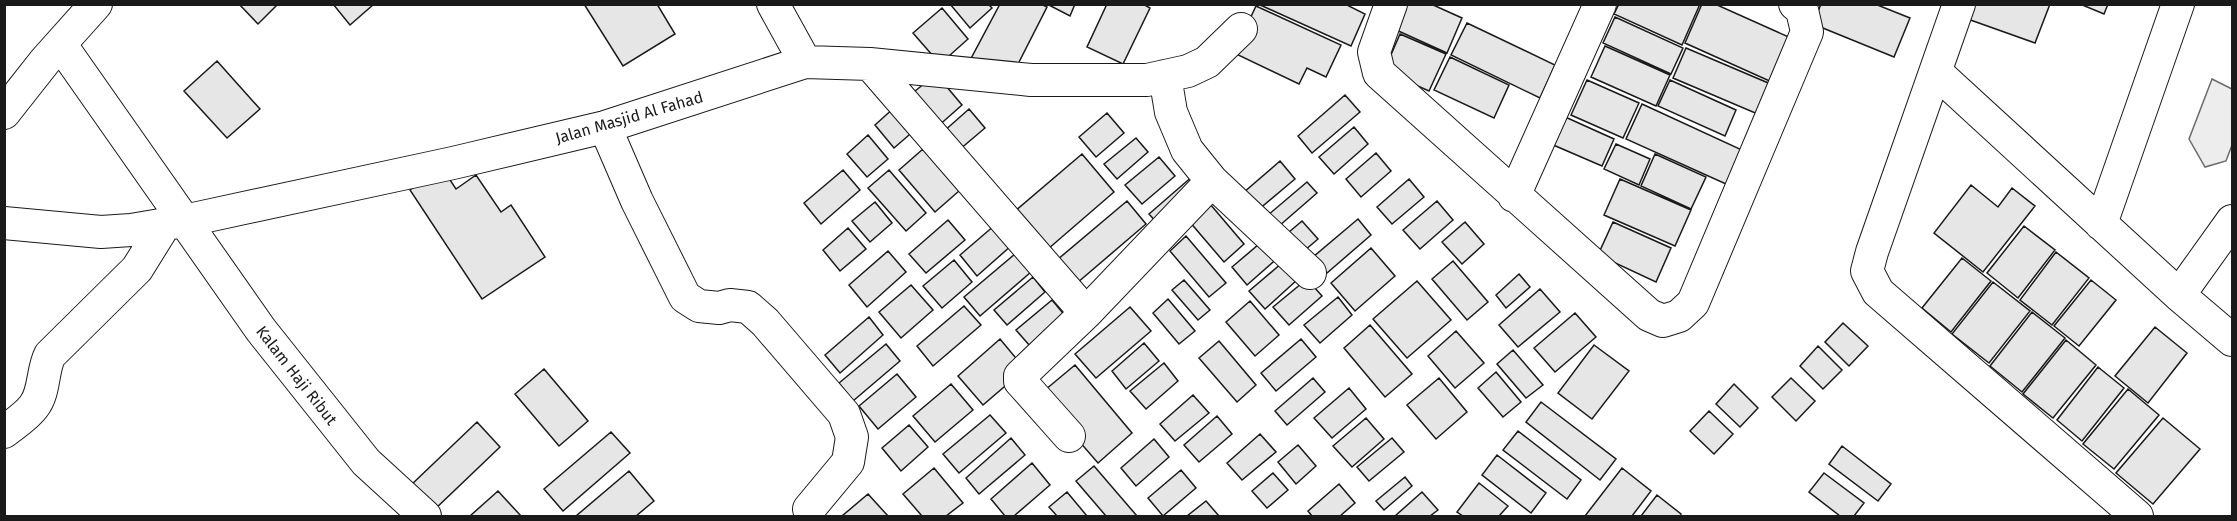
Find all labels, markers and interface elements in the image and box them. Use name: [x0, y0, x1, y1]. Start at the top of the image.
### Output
street label: Jalan Masjid Al Fahad: [553, 87, 705, 148]
street label: Kalam Haji Ribut: [252, 322, 341, 429]

